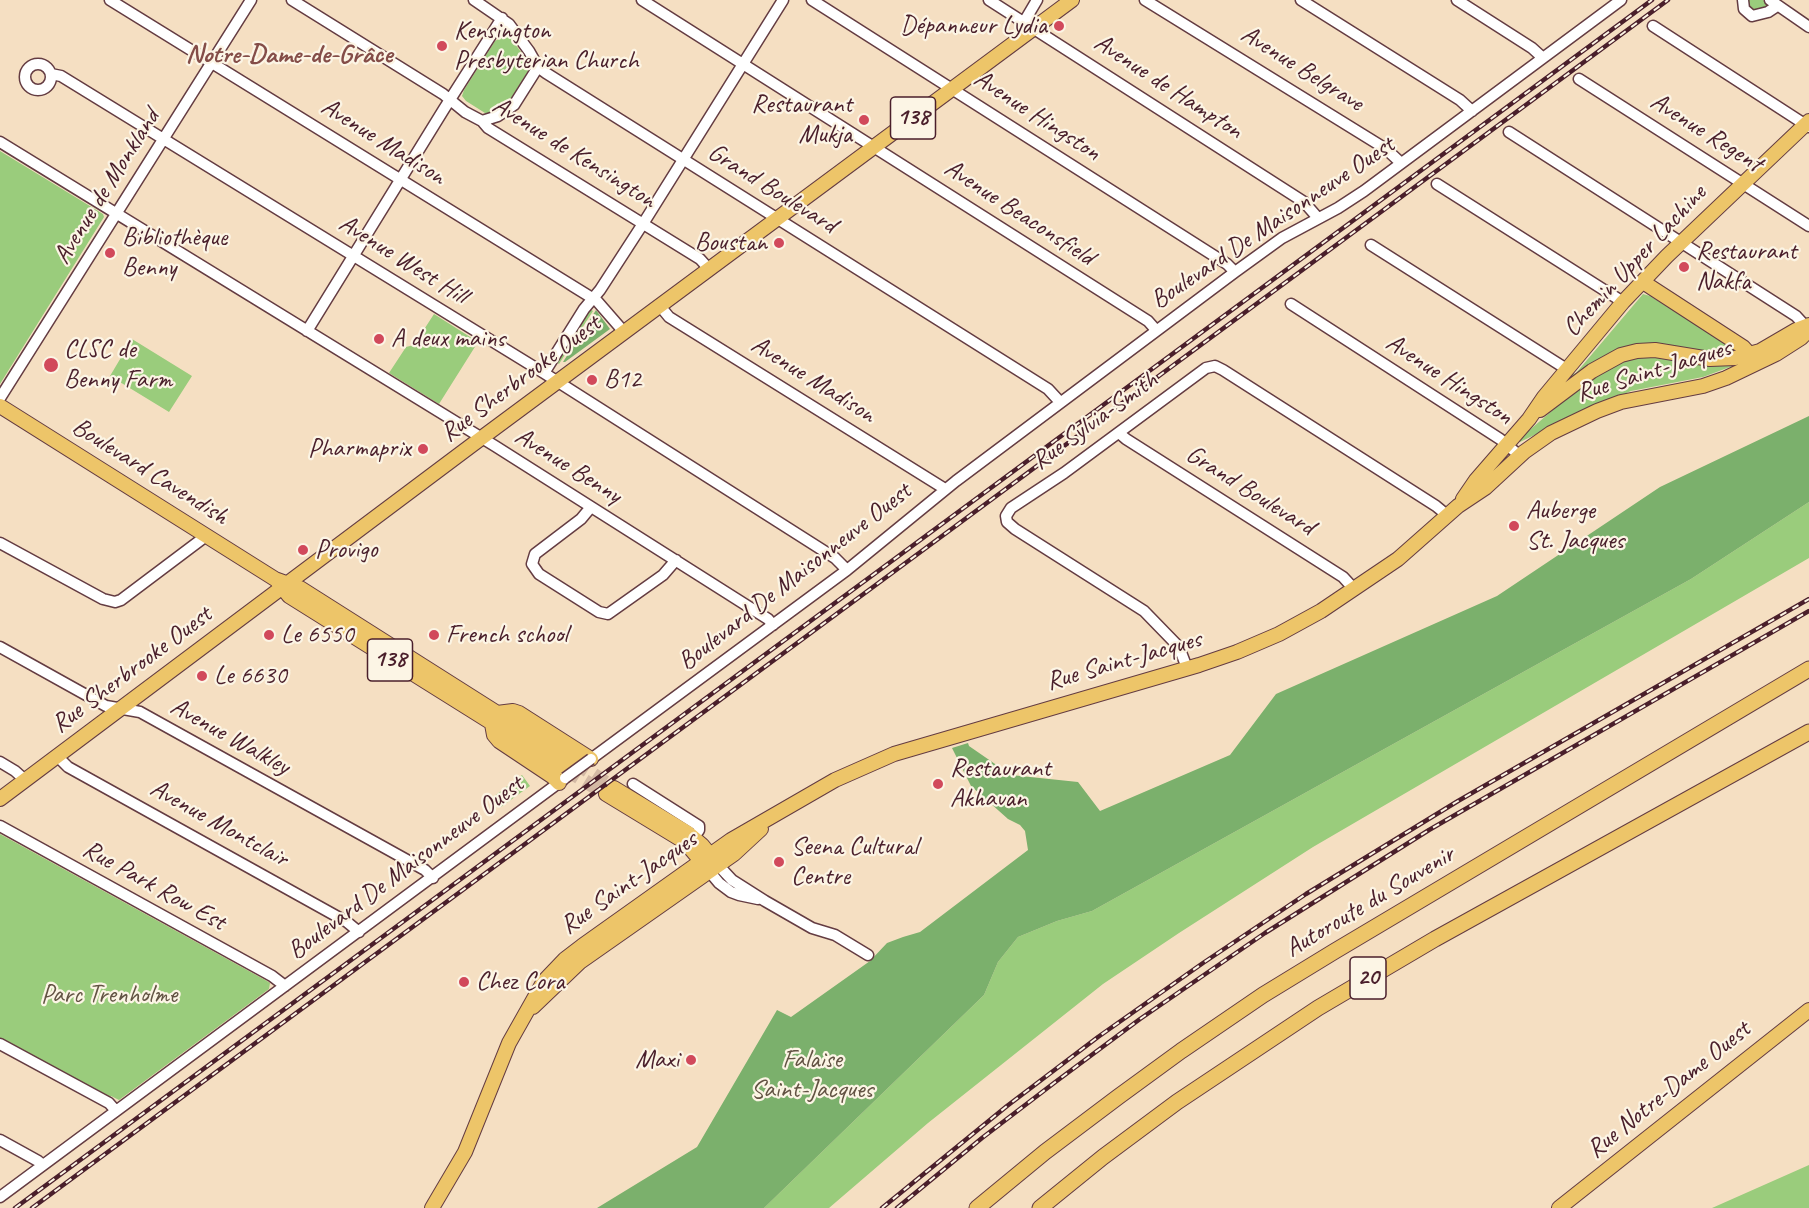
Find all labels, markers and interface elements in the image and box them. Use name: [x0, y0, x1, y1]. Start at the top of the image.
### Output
place label: Dépanneur Lydia: [900, 10, 1047, 42]
place label: Kensington Presbyterian Church: [454, 15, 639, 76]
marker: Dépanneur Lydia: [1052, 19, 1066, 33]
street label: Avenue Belgrave: [1235, 19, 1369, 119]
street label: Avenue de Hampton: [1088, 27, 1248, 147]
district label: Notre-Dame-de-Grâce: [186, 39, 392, 71]
marker: Kensington Presbyterian Church: [435, 39, 449, 53]
street label: Avenue Hingston: [968, 63, 1106, 169]
street label: Avenue Regent: [1644, 86, 1768, 180]
place label: Restaurant Mukja: [751, 89, 852, 150]
street label: Avenue de Kensington: [486, 90, 662, 216]
street label: Avenue Madison: [315, 91, 451, 193]
road number: 138: [890, 97, 936, 139]
street label: Avenue de Monkland: [47, 104, 167, 270]
marker: Restaurant Mukja: [857, 113, 871, 127]
street label: Boulevard De Maisonneuve Ouest: [1145, 130, 1401, 316]
street label: Grand Boulevard: [702, 137, 842, 241]
street label: Avenue Beaconsfield: [938, 153, 1100, 273]
street label: Chemin Upper Lachine: [1557, 178, 1713, 344]
street label: Avenue West Hill: [333, 208, 473, 312]
place label: Bibliothèque Benny: [122, 222, 227, 284]
place label: Boustan: [695, 227, 767, 259]
marker: Boustan: [772, 236, 786, 250]
place label: Restaurant Nakfa: [1696, 236, 1797, 298]
marker: Bibliothèque Benny: [103, 246, 117, 260]
marker: Restaurant Nakfa: [1677, 260, 1691, 274]
street label: Rue Sherbrooke Ouest: [435, 309, 607, 449]
place label: A deux mains: [391, 323, 505, 355]
street label: Avenue Hingston: [1380, 327, 1518, 433]
street label: Avenue Madison: [745, 329, 881, 431]
marker: A deux mains: [372, 332, 386, 346]
street label: Rue Saint-Jacques: [1573, 333, 1735, 409]
place label: CLSC de Benny Farm: [64, 334, 172, 396]
marker: CLSC de Benny Farm: [42, 356, 60, 374]
place label: B12: [604, 364, 641, 396]
street label: Rue Sylvia-Smith: [1026, 365, 1164, 477]
marker: B12: [585, 373, 599, 387]
street label: Boulevard Cavendish: [66, 411, 234, 533]
street label: Avenue Benny: [509, 421, 627, 511]
place label: Pharmaprix: [308, 433, 411, 465]
street label: Grand Boulevard: [1180, 439, 1320, 543]
marker: Pharmaprix: [416, 442, 430, 456]
street label: Boulevard De Maisonneuve Ouest: [672, 476, 918, 678]
place label: Auberge St. Jacques: [1526, 495, 1624, 556]
marker: Auberge St. Jacques: [1507, 519, 1521, 533]
place label: Provigo: [315, 534, 377, 566]
marker: Provigo: [296, 543, 310, 557]
street label: Rue Sherbrooke Ouest: [46, 600, 218, 740]
place label: Le 6550: [281, 619, 354, 651]
place label: French school: [446, 619, 568, 651]
street label: Rue Saint-Jacques: [1043, 624, 1205, 698]
marker: Le 6550: [262, 628, 276, 642]
marker: French school: [427, 628, 441, 642]
road number: 138: [368, 639, 412, 681]
place label: Le 6630: [214, 660, 287, 692]
marker: Le 6630: [195, 669, 209, 683]
street label: Avenue Walkley: [165, 691, 295, 783]
place label: Restaurant Akhavan: [950, 753, 1051, 814]
street label: Boulevard De Maisonneuve Ouest: [282, 769, 530, 967]
street label: Avenue Montclair: [145, 773, 293, 875]
marker: Restaurant Akhavan: [931, 777, 945, 791]
street label: Rue Saint-Jacques: [555, 824, 703, 942]
place label: Seena Cultural Centre: [791, 831, 918, 892]
street label: Rue Park Row Est: [77, 834, 231, 938]
street label: Autoroute du Souvenir: [1280, 839, 1460, 965]
marker: Seena Cultural Centre: [772, 855, 786, 869]
road number: 20: [1350, 957, 1386, 999]
place label: Chez Cora: [476, 966, 565, 998]
marker: Chez Cora: [457, 975, 471, 989]
park label: Parc Trenholme: [41, 979, 177, 1011]
street label: Rue Notre-Dame Ouest: [1581, 1015, 1757, 1165]
place label: Maxi: [635, 1044, 679, 1076]
park label: Falaise Saint-Jacques: [751, 1044, 873, 1106]
marker: Maxi: [684, 1053, 698, 1067]

